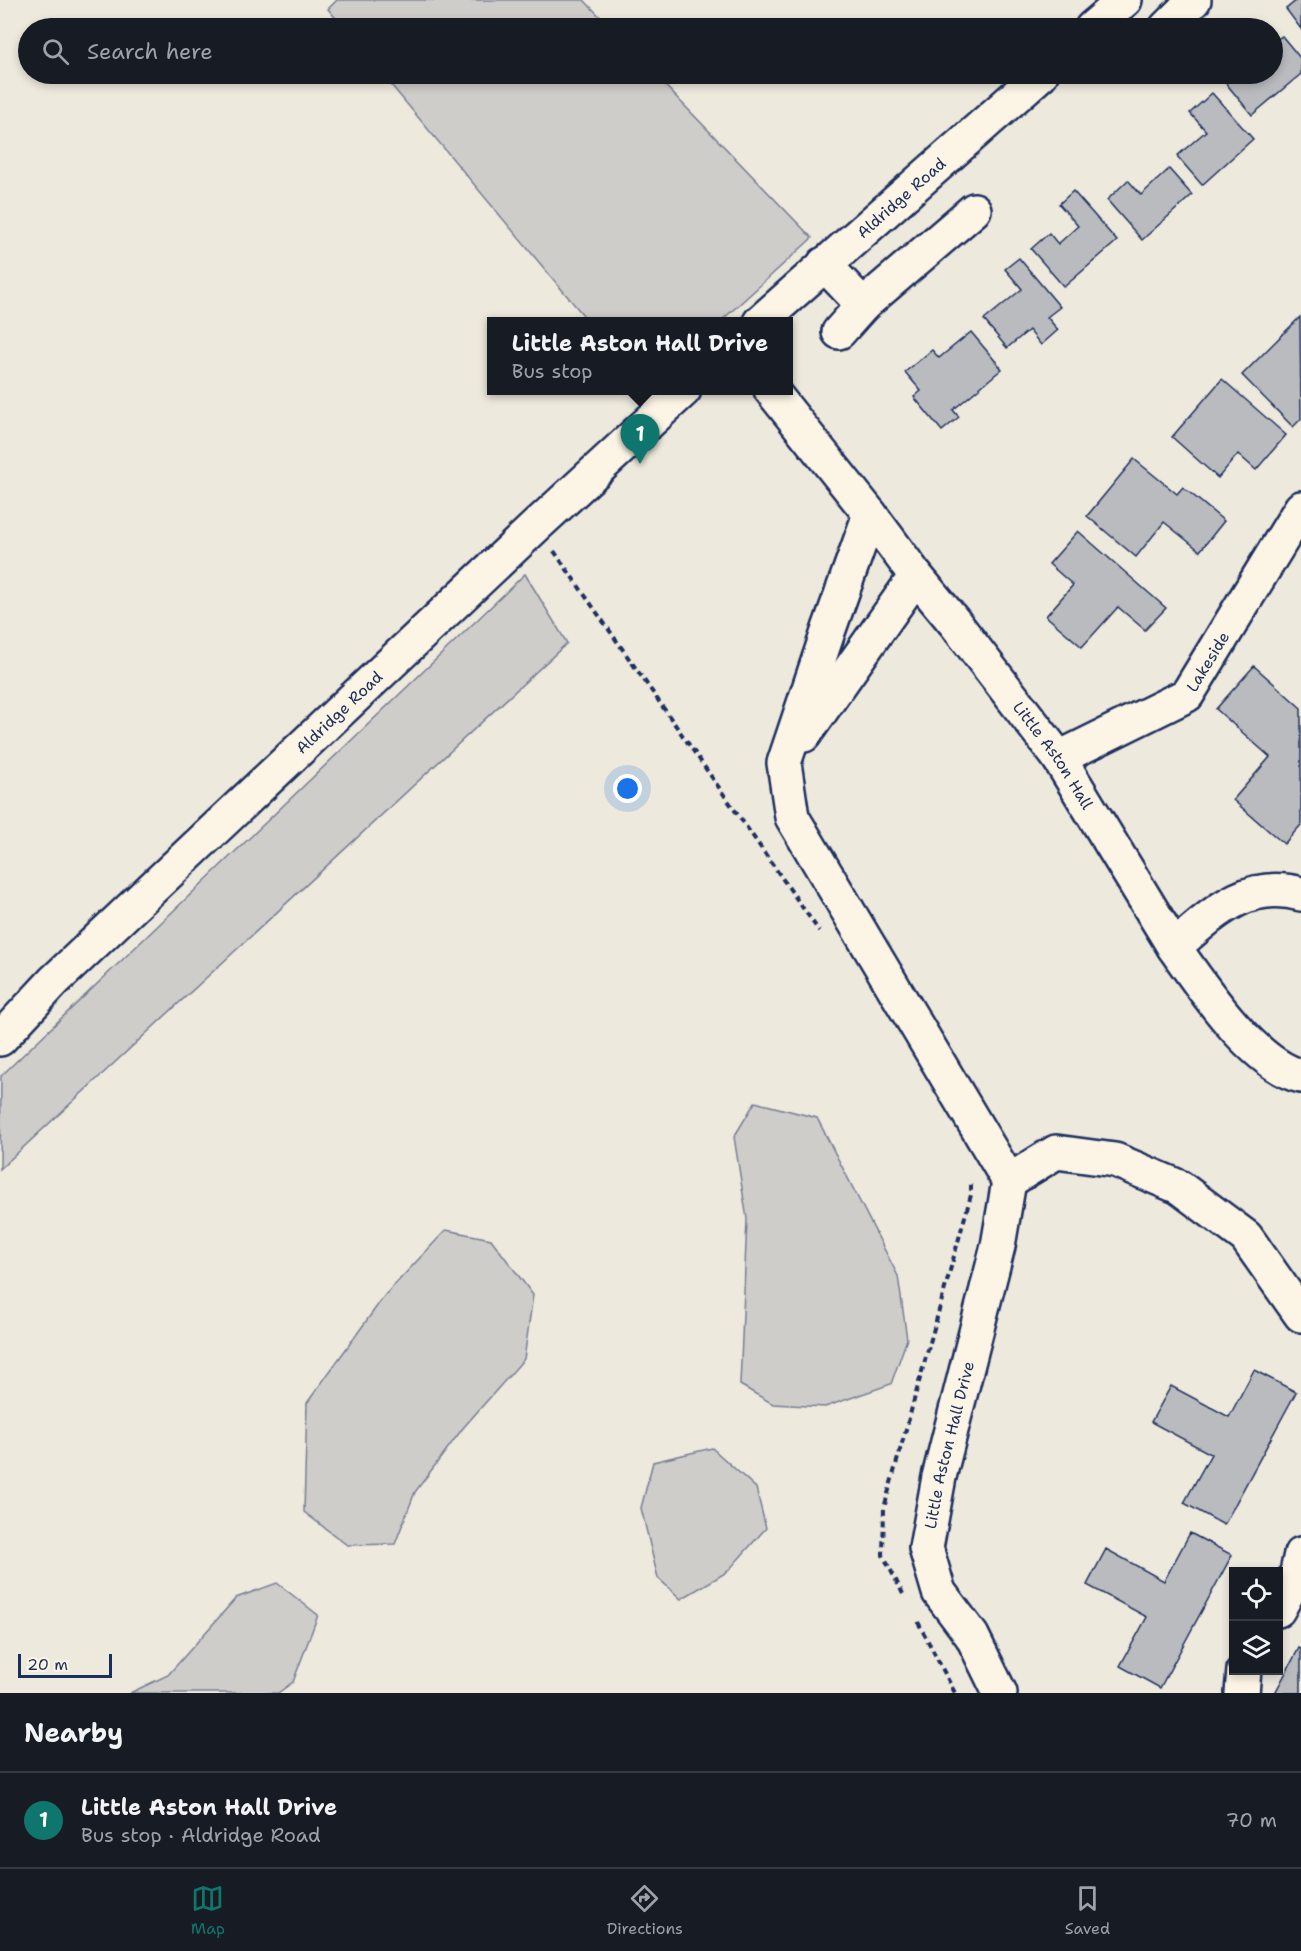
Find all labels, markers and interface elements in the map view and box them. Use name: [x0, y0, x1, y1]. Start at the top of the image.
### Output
search box: [18, 18, 1283, 84]
icon: search: [39, 35, 72, 68]
text: Search here: [87, 37, 213, 66]
street label: Aldridge Road: [852, 153, 950, 243]
popup: [487, 317, 793, 395]
text: Little Aston Hall Drive: [512, 329, 768, 358]
text: Bus stop: [512, 358, 593, 384]
pin: 1: [620, 414, 660, 464]
street label: Lakeside: [1181, 627, 1234, 695]
street label: Aldridge Road: [291, 666, 387, 758]
street label: Little Aston Hall: [1009, 697, 1098, 813]
your location: [613, 774, 642, 803]
street label: Little Aston Hall Drive: [919, 1359, 979, 1531]
map controls: [1229, 1567, 1283, 1675]
button: locate: [1229, 1567, 1283, 1621]
button: layers: [1229, 1621, 1283, 1675]
scale bar: [18, 1651, 112, 1678]
text: 20 m: [27, 1654, 68, 1675]
text: Nearby: [24, 1715, 123, 1750]
text: Little Aston Hall Drive: [81, 1793, 337, 1822]
text: 1: [39, 1807, 48, 1833]
text: 70 m: [1225, 1807, 1277, 1833]
text: Bus stop · Aldridge Road: [81, 1822, 321, 1848]
tab: Map: [191, 1882, 225, 1939]
tab: Directions: [607, 1882, 683, 1939]
tab: Saved: [1065, 1882, 1110, 1939]

